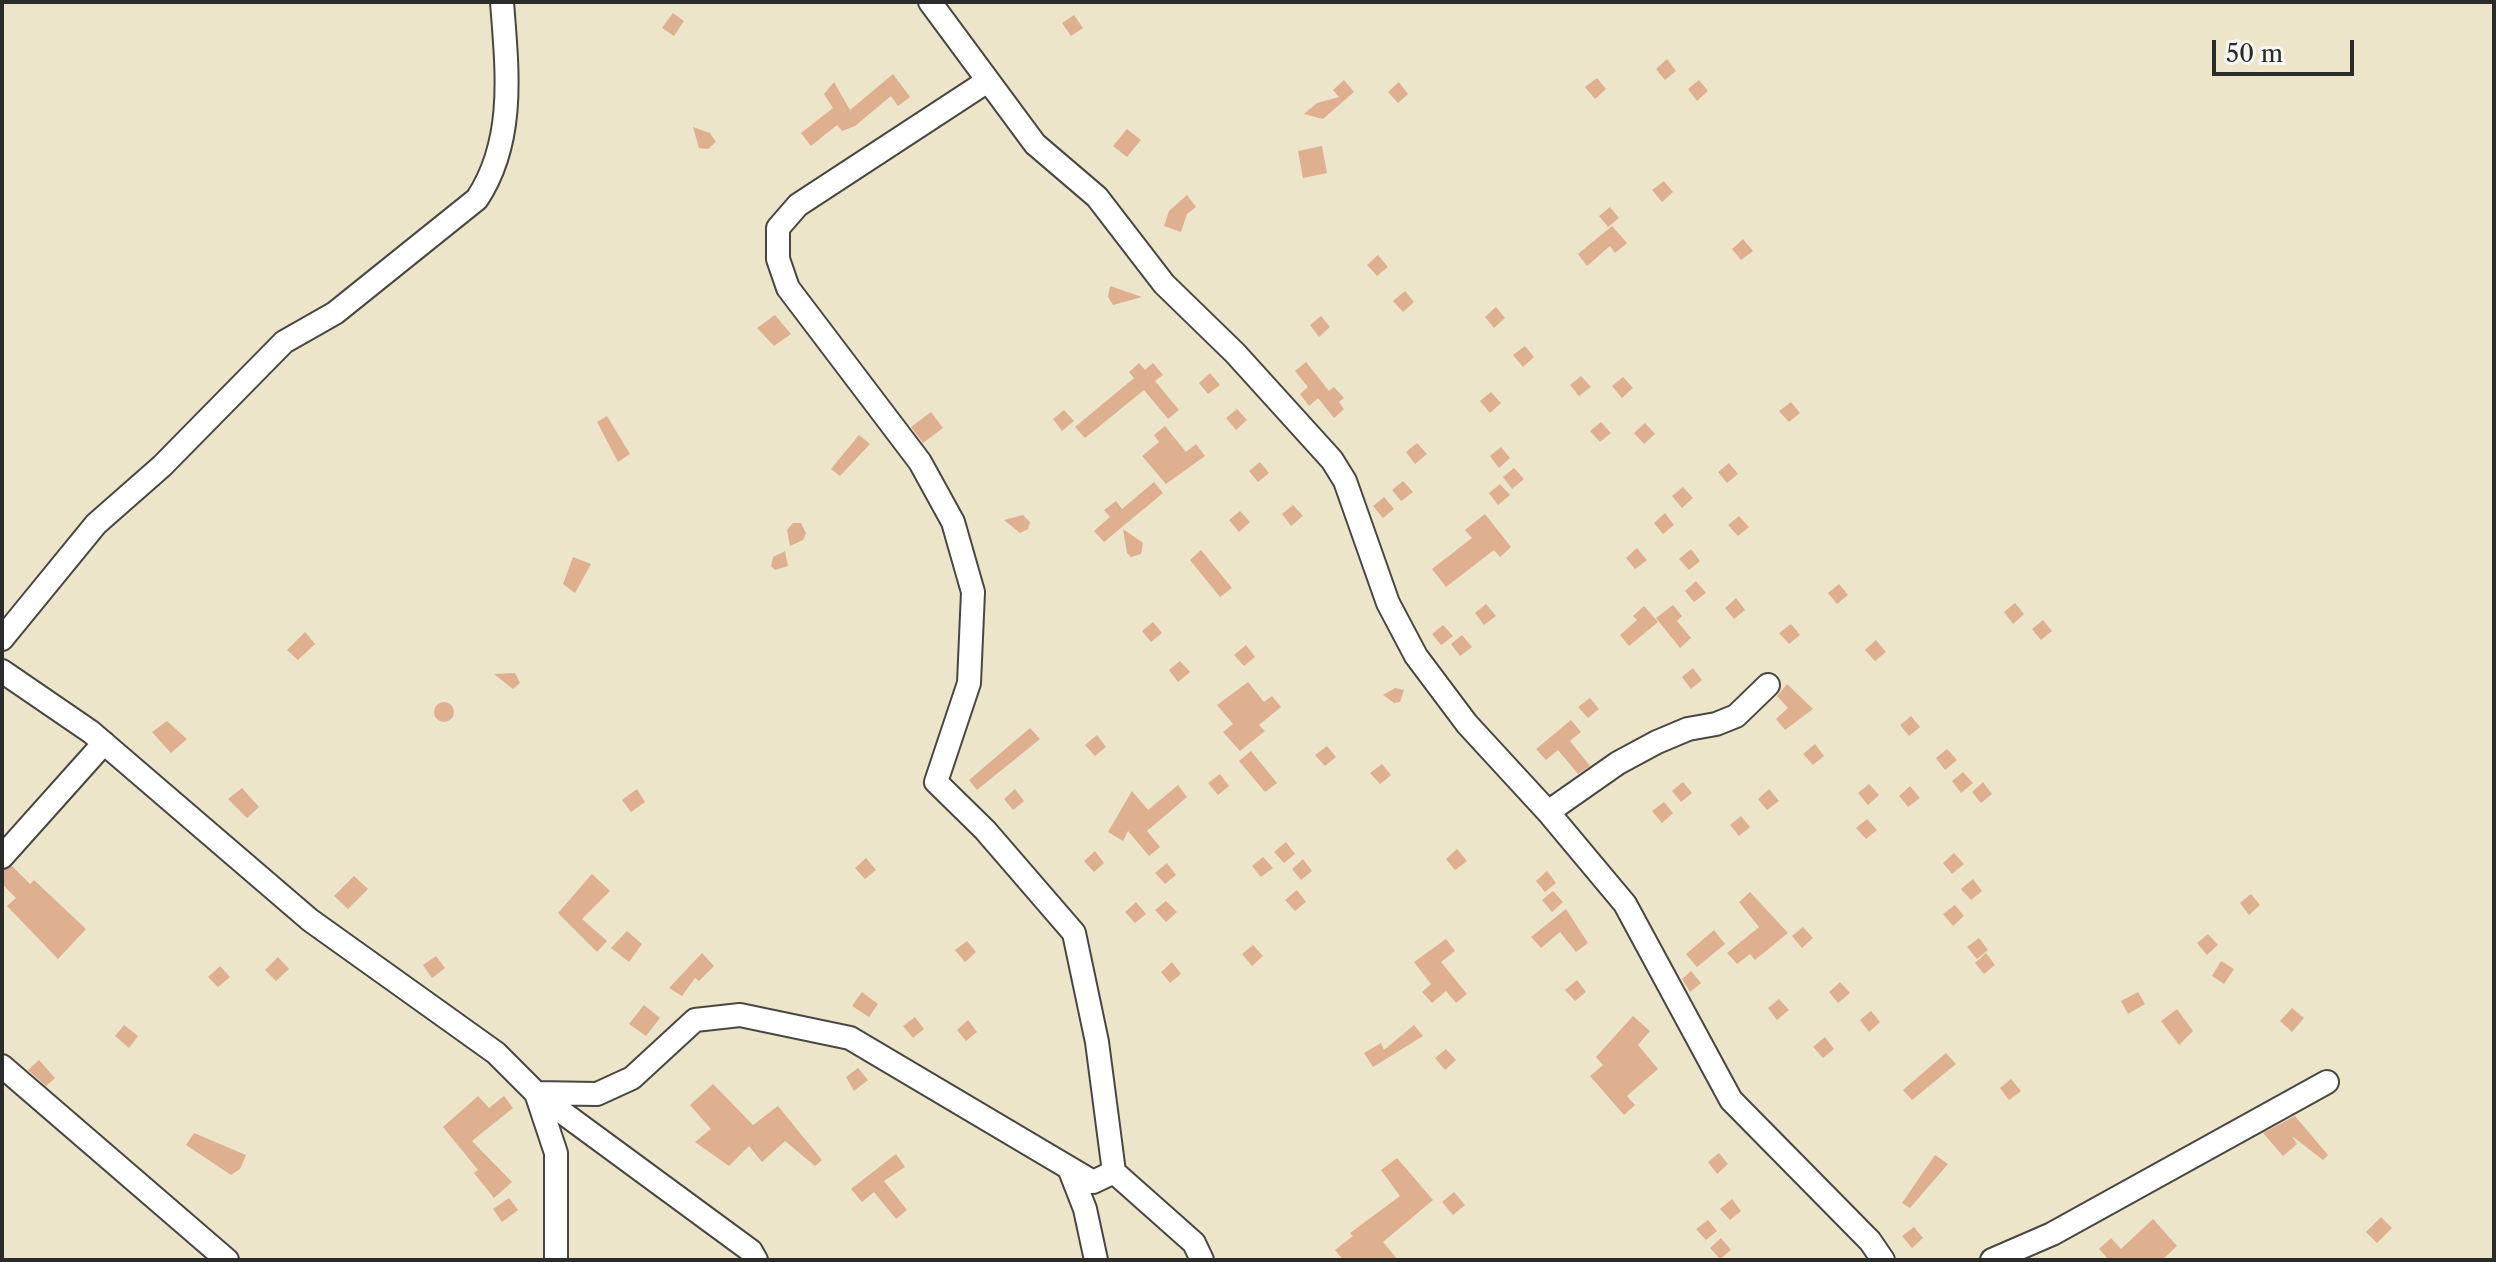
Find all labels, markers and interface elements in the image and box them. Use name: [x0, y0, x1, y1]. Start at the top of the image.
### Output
scale bar: [2216, 24, 2358, 74]
text: 50 m: [2226, 39, 2283, 68]

